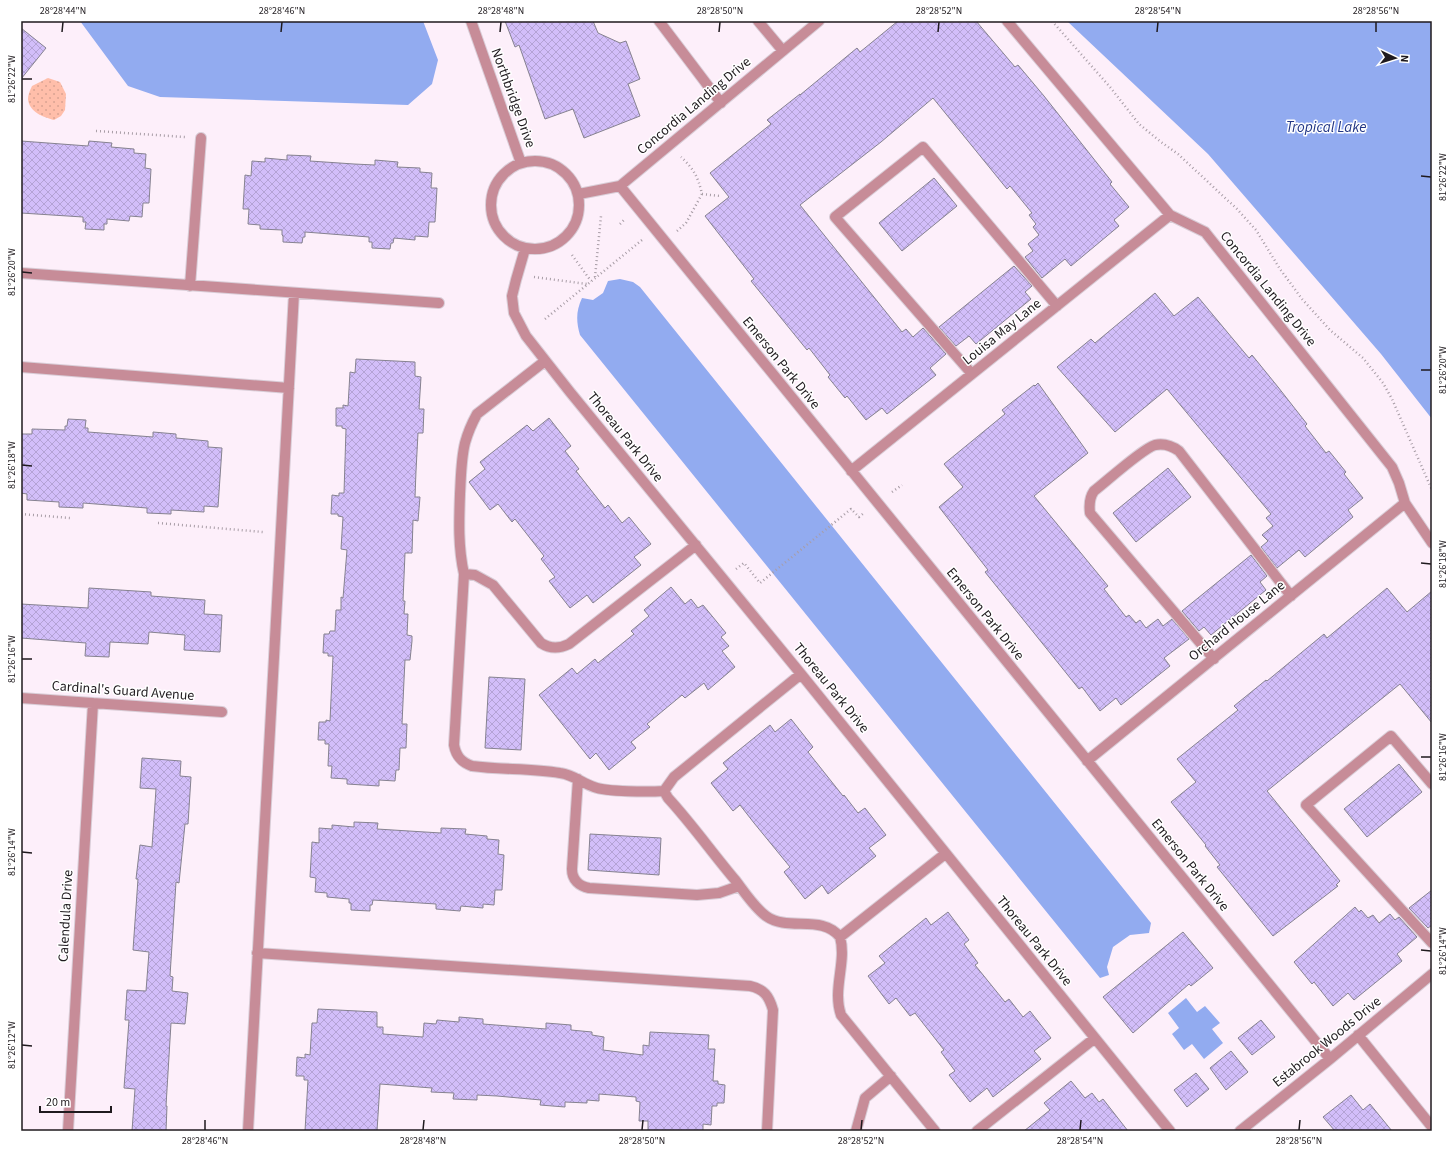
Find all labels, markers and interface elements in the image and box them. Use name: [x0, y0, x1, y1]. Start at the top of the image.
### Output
text: 28°28'44"N: [40, 4, 86, 18]
text: 28°28'46"N: [259, 4, 305, 18]
text: 28°28'48"N: [478, 4, 524, 18]
text: 28°28'50"N: [697, 4, 743, 18]
text: 28°28'52"N: [916, 4, 962, 18]
text: 28°28'54"N: [1135, 4, 1181, 18]
text: 28°28'56"N: [1353, 4, 1399, 18]
north arrow: [1375, 38, 1415, 78]
street label: Northbridge Drive: [486, 45, 540, 151]
street label: Concordia Landing Drive: [633, 52, 755, 160]
text: N: [1397, 54, 1412, 63]
text: 81°26'22"W: [5, 55, 19, 103]
water label: Tropical Lake: [1286, 117, 1366, 138]
text: 81°26'22"W: [1436, 153, 1450, 201]
street label: Concordia Landing Drive: [1215, 227, 1321, 351]
text: 81°26'20"W: [5, 248, 19, 296]
street label: Louisa May Lane: [958, 294, 1046, 370]
street label: Emerson Park Drive: [737, 312, 825, 414]
text: 81°26'20"W: [1436, 346, 1450, 394]
street label: Thoreau Park Drive: [582, 388, 668, 486]
text: 81°26'18"W: [5, 441, 19, 489]
text: 81°26'18"W: [1436, 540, 1450, 588]
street label: Emerson Park Drive: [941, 563, 1029, 665]
street label: Orchard House Lane: [1185, 576, 1289, 666]
text: 81°26'16"W: [5, 635, 19, 683]
street label: Thoreau Park Drive: [788, 639, 874, 737]
street label: Cardinal's Guard Avenue: [51, 676, 195, 706]
text: 81°26'16"W: [1436, 733, 1450, 781]
street label: Emerson Park Drive: [1146, 814, 1234, 916]
text: 81°26'14"W: [5, 828, 19, 876]
street label: Calendula Drive: [54, 869, 78, 963]
street label: Thoreau Park Drive: [991, 892, 1077, 990]
text: 81°26'14"W: [1436, 927, 1450, 975]
street label: Estabrook Woods Drive: [1268, 992, 1386, 1092]
text: 81°26'12"W: [5, 1021, 19, 1069]
scale bar: [40, 1088, 111, 1114]
text: 20 m: [46, 1094, 70, 1111]
text: 28°28'46"N: [182, 1134, 228, 1148]
text: 28°28'48"N: [400, 1134, 446, 1148]
text: 28°28'50"N: [619, 1134, 665, 1148]
text: 28°28'52"N: [838, 1134, 884, 1148]
text: 28°28'54"N: [1057, 1134, 1103, 1148]
text: 28°28'56"N: [1276, 1134, 1322, 1148]

